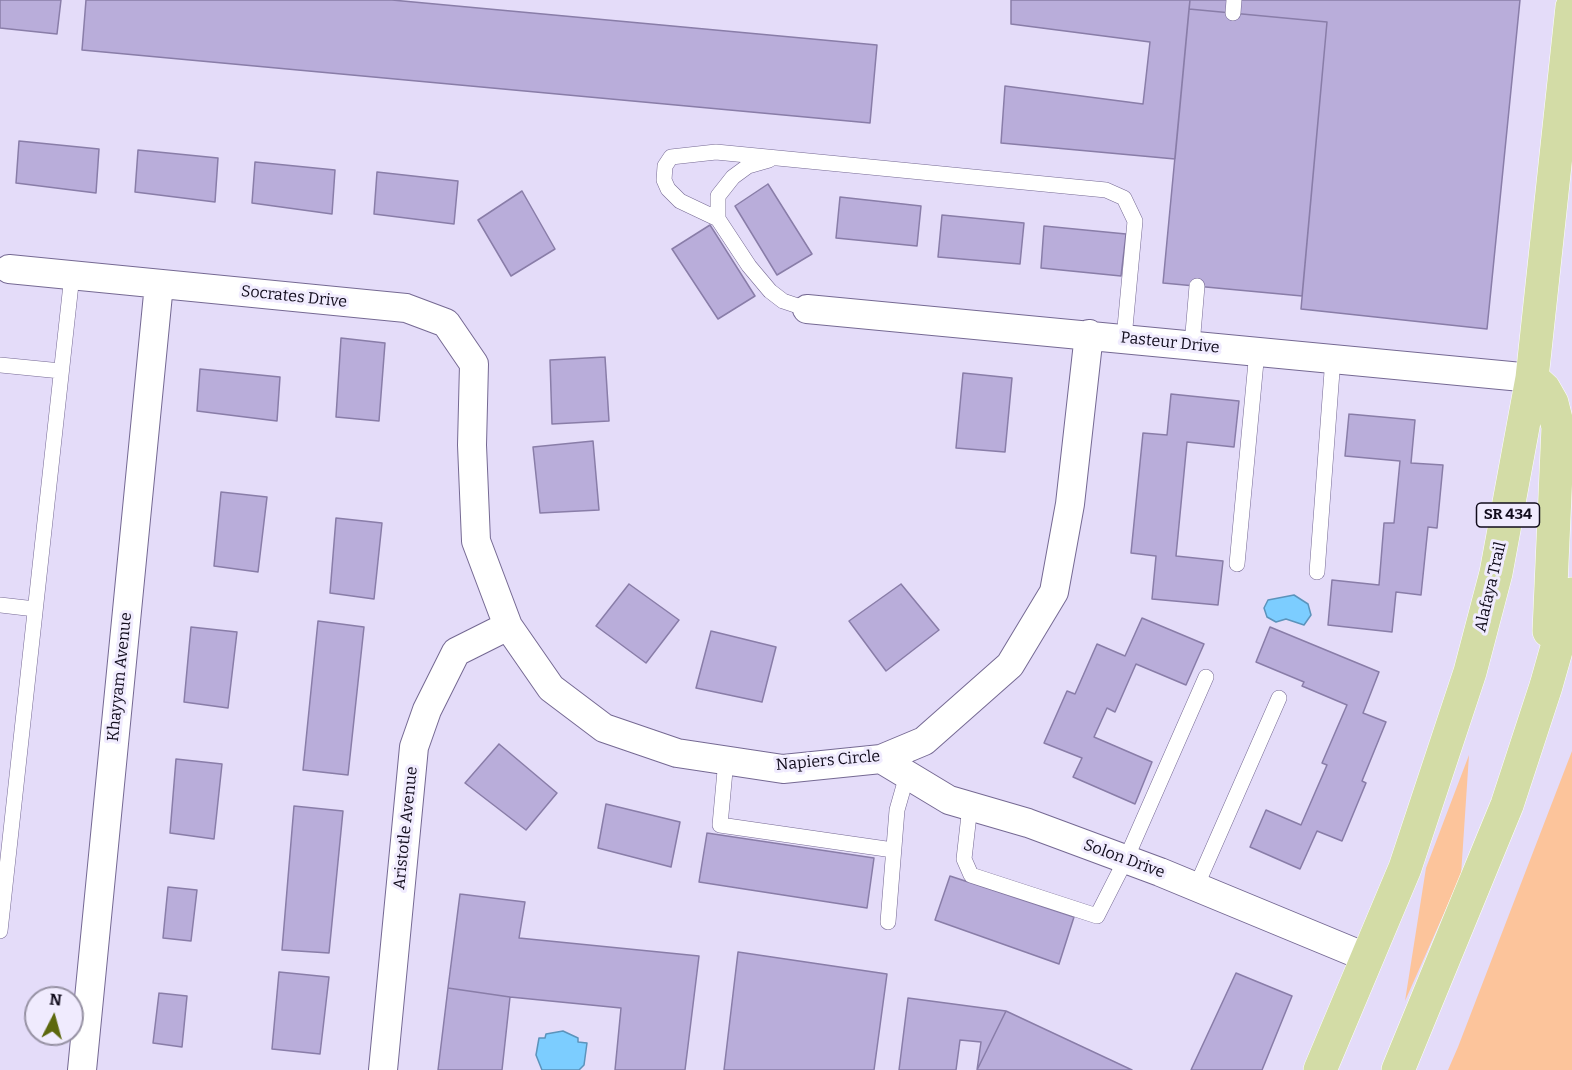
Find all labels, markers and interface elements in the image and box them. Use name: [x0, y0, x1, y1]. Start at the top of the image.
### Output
street label: Socrates Drive: [240, 282, 348, 312]
street label: Pasteur Drive: [1120, 328, 1220, 358]
road number: SR 434: [1476, 503, 1540, 527]
street label: Alafaya Trail: [1471, 540, 1511, 634]
street label: Khayyam Avenue: [104, 611, 136, 743]
street label: Napiers Circle: [775, 747, 881, 775]
street label: Aristotle Avenue: [390, 766, 422, 890]
street label: Solon Drive: [1081, 835, 1167, 883]
north arrow: [24, 986, 84, 1046]
text: N: [49, 989, 63, 1010]

